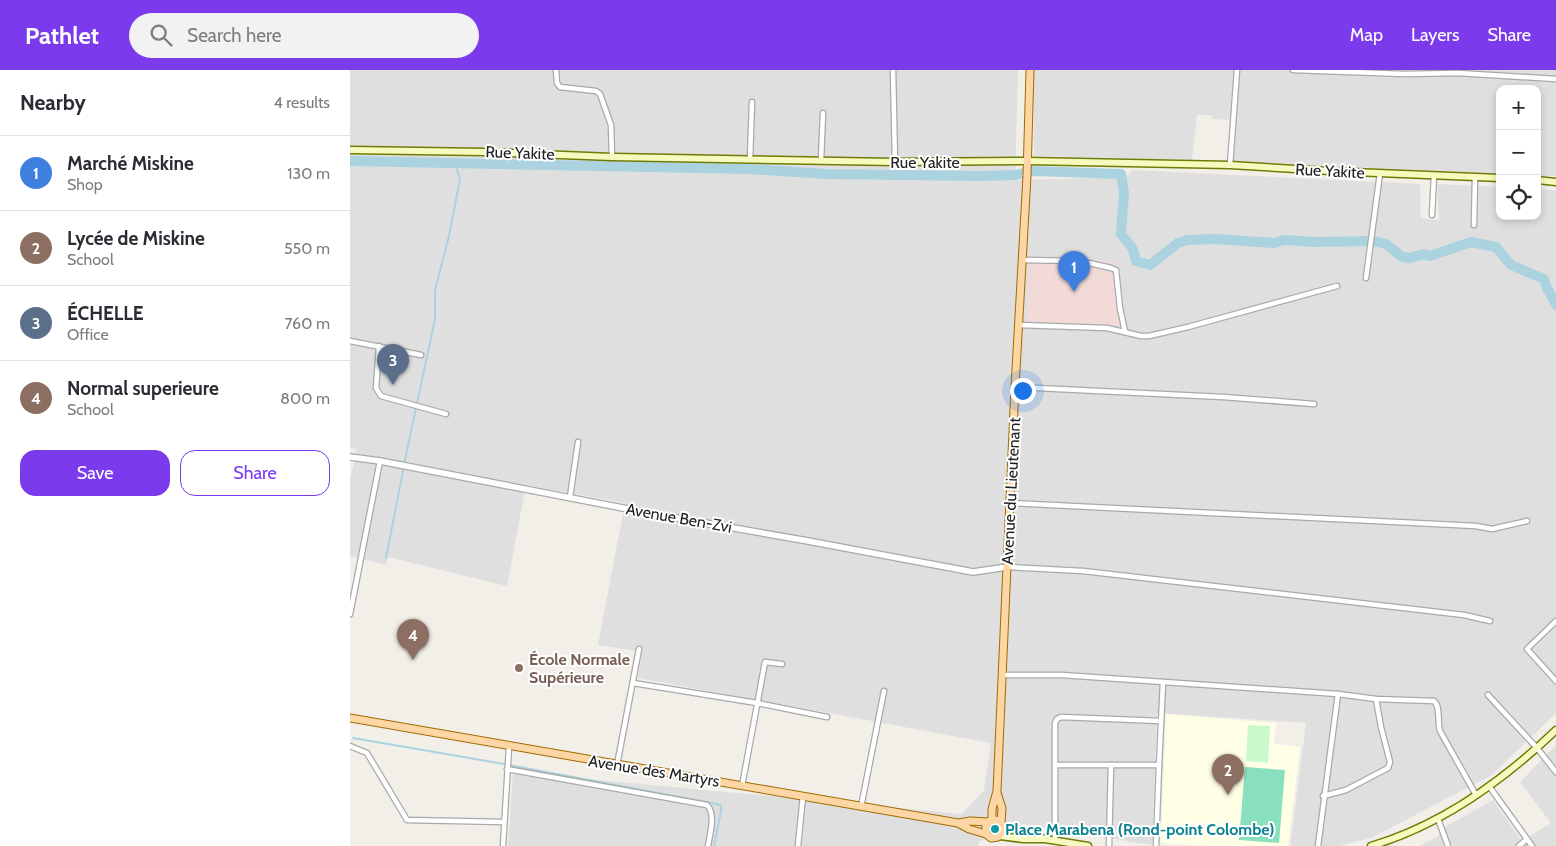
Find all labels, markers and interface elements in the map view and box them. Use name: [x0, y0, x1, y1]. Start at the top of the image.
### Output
search box: [129, 13, 479, 58]
text: Pathlet: [25, 21, 99, 50]
icon: search: [147, 21, 175, 49]
text: Search here: [187, 24, 281, 47]
text: Map: [1350, 24, 1383, 46]
text: Layers: [1411, 24, 1460, 46]
text: Share: [1488, 24, 1531, 46]
map controls: [1496, 85, 1541, 220]
button: +: [1496, 85, 1541, 130]
text: Nearby: [20, 90, 86, 115]
text: 4 results: [273, 93, 330, 112]
button: −: [1496, 130, 1541, 175]
street label: Rue Yakite: [485, 142, 555, 164]
text: Marché Miskine: [67, 152, 194, 175]
street label: Rue Yakite: [890, 153, 960, 172]
street label: Rue Yakite: [1295, 160, 1365, 182]
text: 1: [33, 164, 39, 183]
text: 130 m: [287, 164, 330, 183]
text: Shop: [67, 175, 103, 194]
button: locate: [1496, 175, 1541, 220]
text: Lycée de Miskine: [67, 227, 205, 250]
text: 2: [32, 239, 40, 258]
text: 550 m: [284, 239, 330, 258]
text: School: [67, 250, 114, 269]
pin: 1: [1058, 251, 1090, 292]
text: ÉCHELLE: [67, 302, 144, 325]
text: 3: [32, 314, 40, 333]
text: 760 m: [284, 314, 330, 333]
text: Office: [67, 325, 109, 344]
pin: 3: [377, 344, 409, 385]
text: Normal superieure: [67, 377, 219, 400]
your location: [1010, 378, 1036, 404]
text: 4: [31, 389, 41, 408]
text: 800 m: [280, 389, 330, 408]
text: School: [67, 400, 114, 419]
street label: Avenue du Lieutenant: [998, 416, 1024, 565]
button: Save: [20, 450, 170, 496]
button: Share: [180, 450, 330, 496]
street label: Avenue Ben-Zvi: [625, 499, 733, 537]
pin: 4: [397, 619, 429, 660]
place label: École Normale Supérieure: [529, 650, 630, 687]
marker: École Normale Supérieure: [513, 662, 525, 674]
street label: Avenue des Martyrs: [587, 751, 721, 791]
pin: 2: [1212, 754, 1244, 795]
place label: Place Marabena (Rond-point Colombe): [1005, 820, 1274, 839]
marker: Place Marabena (Rond-point Colombe): [989, 823, 1001, 835]

